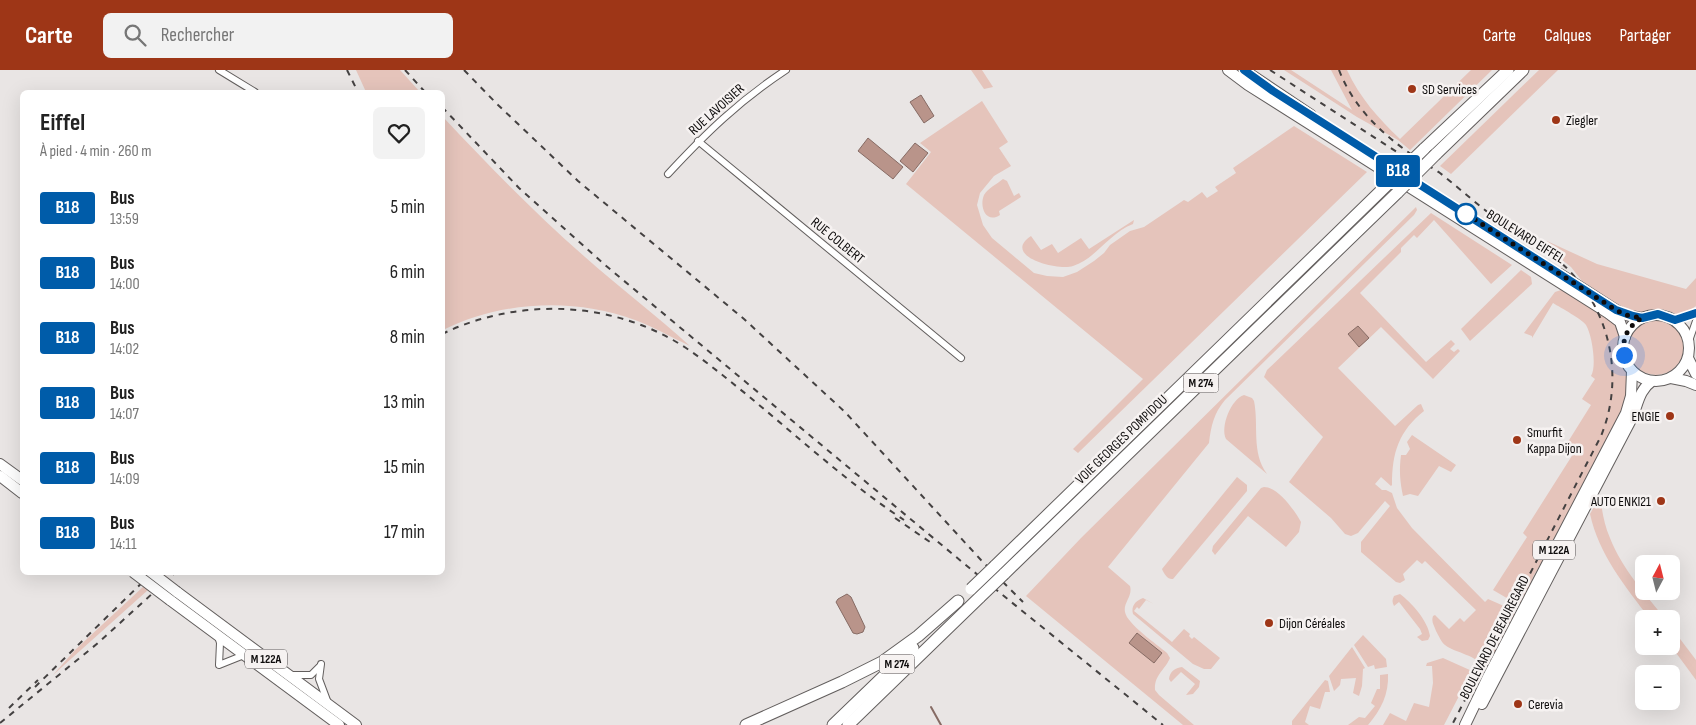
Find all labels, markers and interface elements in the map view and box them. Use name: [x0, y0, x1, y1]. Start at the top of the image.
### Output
search box: [103, 13, 453, 58]
text: Carte: [25, 21, 73, 50]
icon: search: [121, 21, 149, 49]
text: Rechercher: [161, 24, 234, 47]
text: Carte: [1483, 25, 1516, 46]
text: Calques: [1544, 25, 1591, 46]
text: Partager: [1619, 25, 1671, 46]
street label: RUE LAVOISIER: [685, 80, 748, 139]
place label: SD Services: [1422, 81, 1477, 98]
marker: SD Services: [1406, 83, 1418, 95]
button: heart: [373, 107, 425, 159]
text: Eiffel: [40, 108, 85, 137]
place label: Ziegler: [1566, 112, 1598, 129]
marker: Ziegler: [1550, 114, 1562, 126]
text: À pied · 4 min · 260 m: [40, 142, 152, 161]
line badge: B18: [1369, 155, 1427, 187]
text: B18: [1386, 160, 1410, 181]
text: Bus: [110, 187, 135, 210]
text: 5 min: [390, 196, 425, 219]
text: B18: [55, 197, 80, 218]
unlabelled marker: [1455, 203, 1477, 225]
street label: BOULEVARD EIFFEL: [1483, 206, 1568, 267]
text: 13:59: [110, 210, 139, 229]
street label: RUE COLBERT: [807, 214, 868, 267]
text: Bus: [110, 252, 135, 275]
text: 6 min: [390, 261, 425, 284]
text: B18: [55, 262, 80, 283]
text: 14:00: [110, 275, 140, 294]
text: Bus: [110, 317, 135, 340]
text: 8 min: [390, 326, 425, 349]
text: B18: [55, 327, 80, 348]
text: 14:02: [110, 340, 139, 359]
your location: [1612, 343, 1637, 368]
road number: M 274: [1184, 374, 1218, 392]
text: Bus: [110, 382, 135, 405]
text: 13 min: [384, 391, 425, 414]
street label: VOIE GEORGES POMPIDOU: [1072, 391, 1171, 488]
text: B18: [55, 392, 80, 413]
text: 14:07: [110, 405, 139, 424]
place label: ENGIE: [1631, 408, 1660, 425]
marker: ENGIE: [1664, 410, 1676, 422]
place label: Smurfit Kappa Dijon: [1527, 424, 1582, 457]
marker: Smurfit Kappa Dijon: [1511, 434, 1523, 446]
text: Bus: [110, 447, 135, 470]
text: 15 min: [384, 456, 425, 479]
text: B18: [55, 457, 80, 478]
text: 14:09: [110, 470, 140, 489]
place label: AUTO ENKI21: [1590, 493, 1651, 510]
marker: AUTO ENKI21: [1655, 495, 1667, 507]
text: Bus: [110, 512, 135, 535]
text: 17 min: [384, 521, 425, 544]
text: B18: [55, 522, 80, 543]
text: 14:11: [110, 535, 137, 554]
road number: M 122A: [1533, 540, 1575, 560]
north arrow: [1635, 555, 1680, 600]
map controls: [1635, 555, 1680, 710]
street label: BOULEVARD DE BEAUREGARD: [1456, 572, 1533, 702]
button: +: [1635, 610, 1680, 655]
place label: Dijon Céréales: [1279, 615, 1345, 632]
marker: Dijon Céréales: [1263, 617, 1275, 629]
road number: M 122A: [245, 650, 287, 668]
road number: M 274: [880, 654, 914, 674]
button: −: [1635, 665, 1680, 710]
place label: Cerevia: [1528, 696, 1563, 713]
marker: Cerevia: [1512, 698, 1524, 710]

